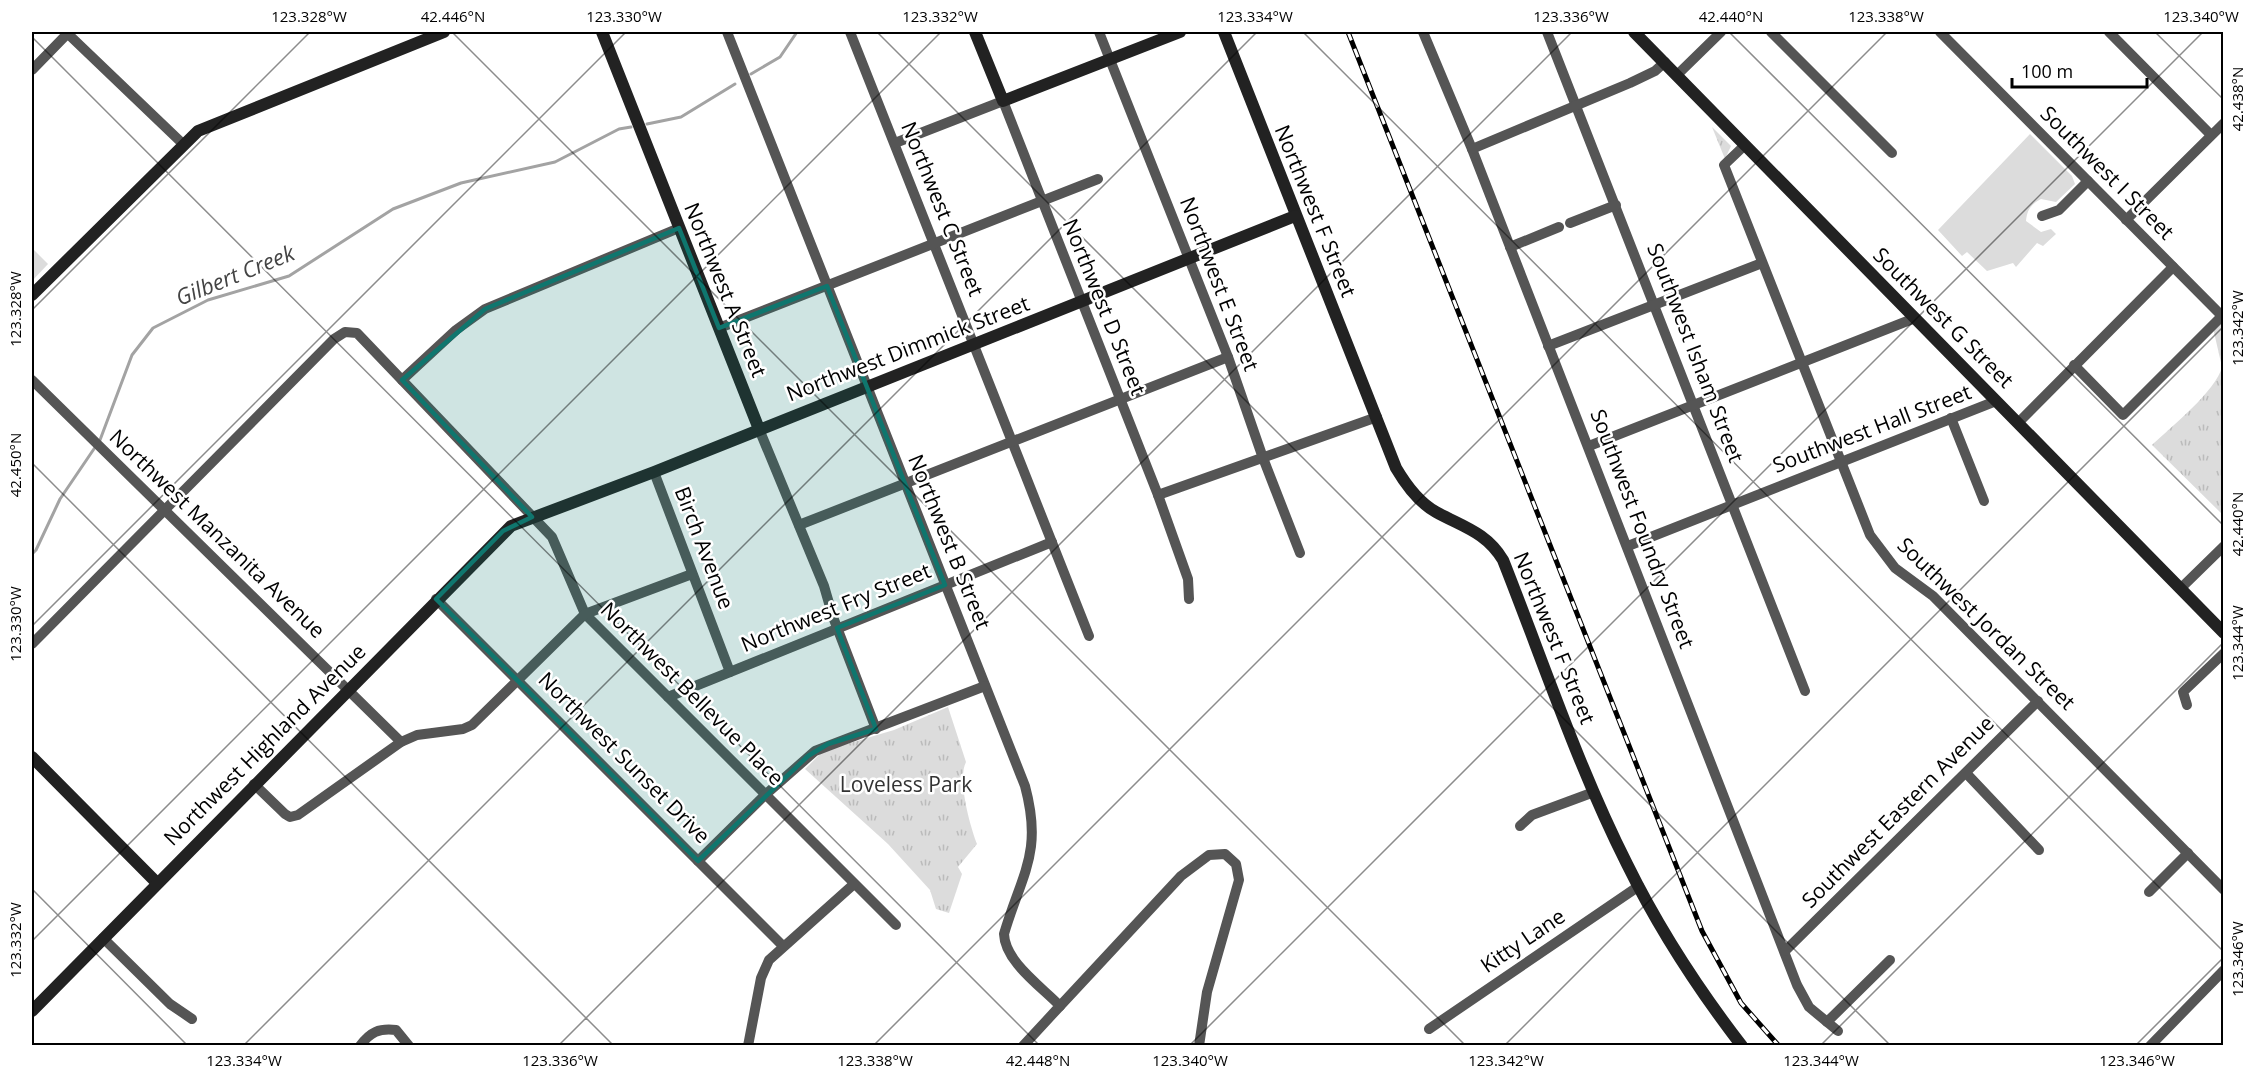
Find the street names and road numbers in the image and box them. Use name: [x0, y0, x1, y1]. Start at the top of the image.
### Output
street label: Southwest I Street: [2035, 99, 2181, 245]
street label: Northwest C Street: [895, 117, 991, 300]
street label: Northwest F Street: [1269, 120, 1363, 301]
street label: Northwest E Street: [1174, 193, 1266, 375]
street label: Northwest A Street: [678, 198, 774, 381]
street label: Northwest D Street: [1057, 214, 1153, 399]
street label: Southwest Isham Street: [1641, 239, 1751, 466]
street label: Southwest G Street: [1867, 241, 2020, 394]
street label: Northwest Dimmick Street: [782, 289, 1033, 407]
street label: Southwest Hall Street: [1768, 377, 1975, 479]
street label: Southwest Foundry Street: [1584, 405, 1701, 652]
street label: Northwest Manzanita Avenue: [104, 423, 331, 644]
street label: Northwest B Street: [902, 450, 998, 633]
street label: Birch Avenue: [669, 482, 741, 613]
street label: Southwest Jordan Street: [1892, 531, 2082, 716]
street label: Northwest F Street: [1508, 547, 1602, 728]
street label: Northwest Fry Street: [737, 556, 935, 658]
street label: Northwest Bellevue Place: [595, 596, 790, 791]
street label: Northwest Highland Avenue: [157, 637, 371, 851]
street label: Northwest Sunset Drive: [533, 665, 717, 849]
street label: Southwest Eastern Avenue: [1795, 709, 1999, 913]
street label: Kitty Lane: [1475, 902, 1570, 979]

